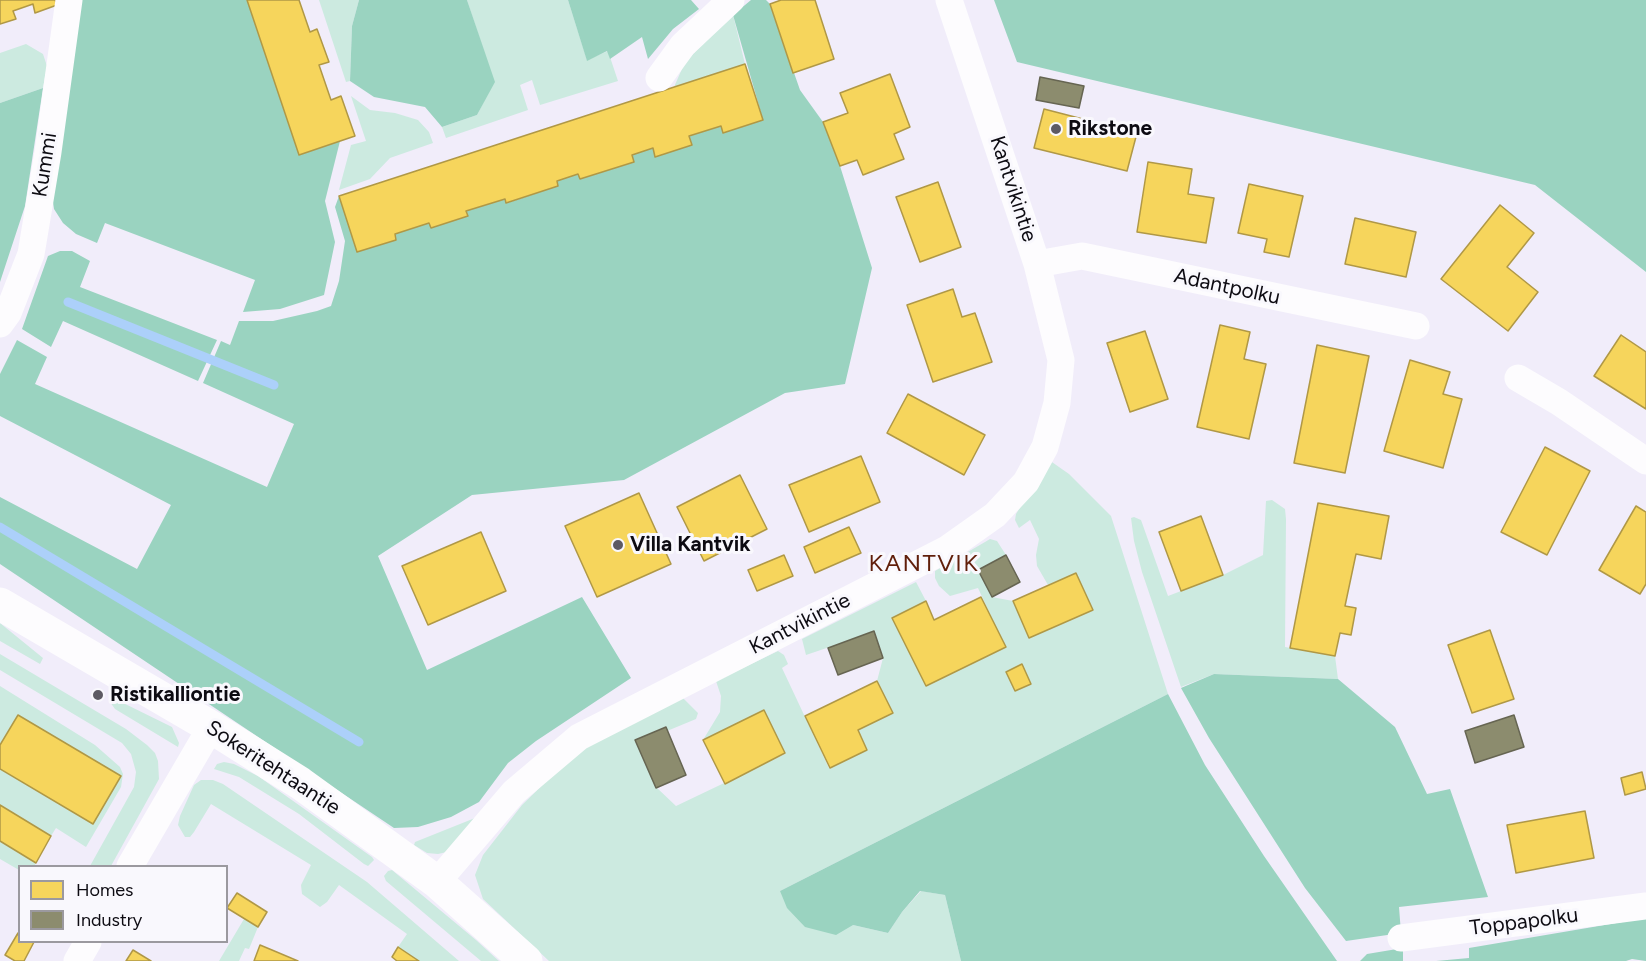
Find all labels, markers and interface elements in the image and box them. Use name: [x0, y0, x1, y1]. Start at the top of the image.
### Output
place label: Rikstone: [1068, 116, 1152, 142]
marker: Rikstone: [1049, 122, 1063, 136]
street label: Kummi: [27, 131, 63, 199]
street label: Kantvikintie: [984, 133, 1042, 245]
street label: Adantpolku: [1172, 263, 1282, 311]
place label: Villa Kantvik: [630, 532, 751, 558]
marker: Villa Kantvik: [611, 538, 625, 552]
district label: KANTVIK: [869, 550, 979, 578]
street label: Kantvikintie: [745, 588, 855, 660]
place label: Ristikalliontie: [110, 682, 240, 708]
marker: Ristikalliontie: [91, 688, 105, 702]
street label: Sokeritehtaantie: [201, 715, 345, 821]
legend: [18, 865, 228, 943]
text: Homes: [76, 879, 134, 901]
street label: Toppapolku: [1468, 903, 1580, 941]
text: Industry: [76, 909, 142, 931]

